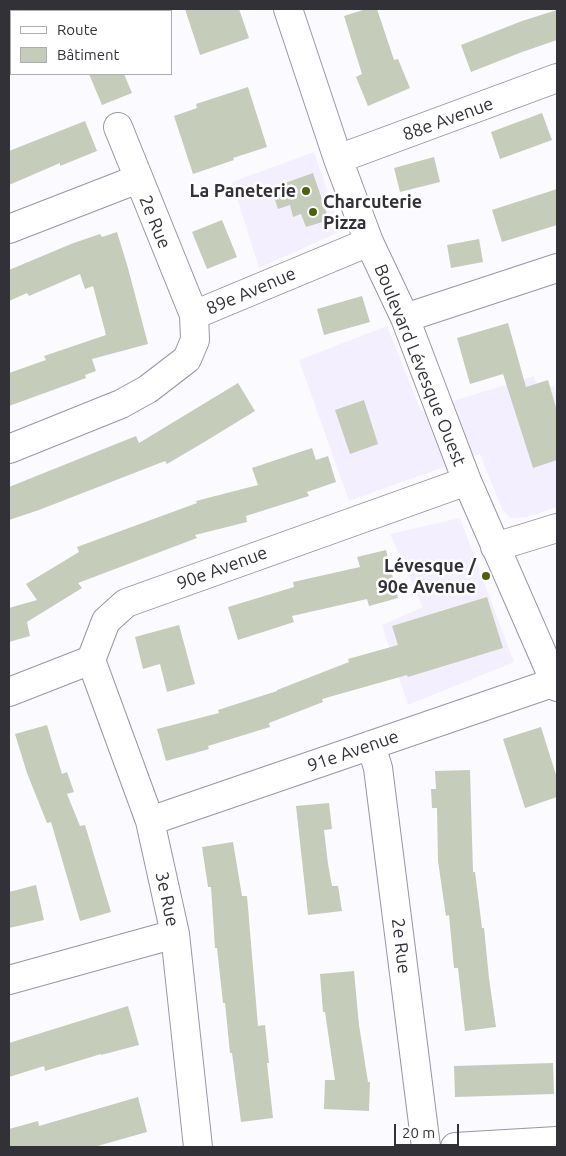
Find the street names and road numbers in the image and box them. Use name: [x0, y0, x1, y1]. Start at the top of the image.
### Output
street label: 88e Avenue: [400, 93, 496, 145]
street label: 2e Rue: [135, 192, 175, 252]
street label: Boulevard Lévesque Ouest: [370, 261, 470, 469]
street label: 89e Avenue: [203, 262, 299, 320]
street label: 90e Avenue: [174, 542, 270, 594]
street label: 91e Avenue: [305, 725, 401, 777]
street label: 3e Rue: [151, 870, 183, 928]
street label: 2e Rue: [387, 917, 415, 975]

